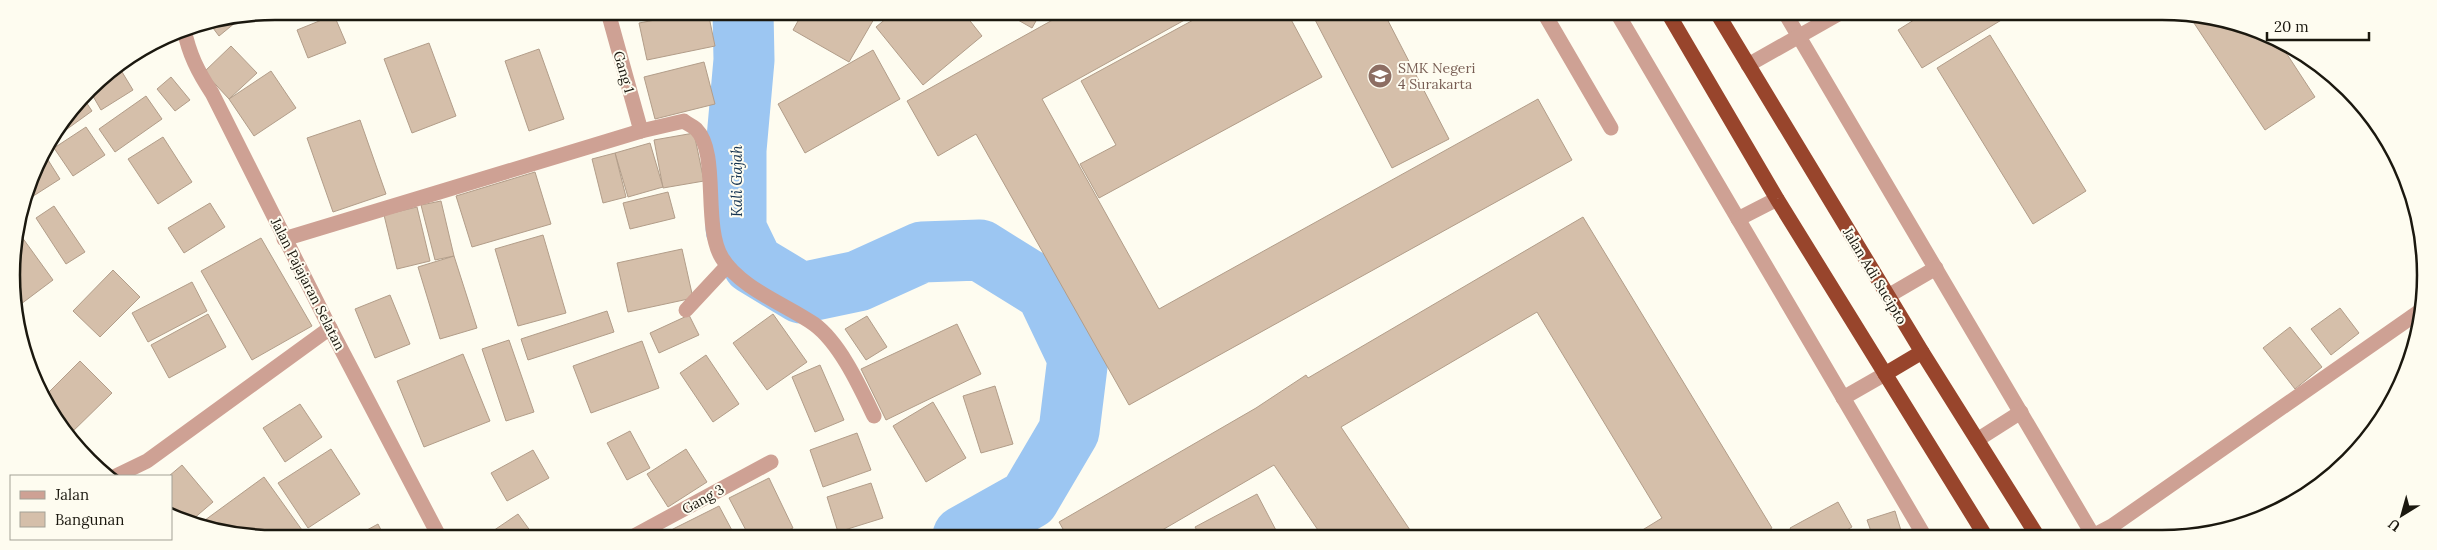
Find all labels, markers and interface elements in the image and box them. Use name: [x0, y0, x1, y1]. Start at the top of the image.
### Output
scale bar: [2267, 10, 2370, 42]
text: 20 m: [2274, 17, 2309, 36]
street label: Gang 1: [609, 49, 639, 95]
place label: SMK Negeri 4 Surakarta: [1398, 59, 1475, 93]
school or university icon: SMK Negeri 4 Surakarta: [1367, 63, 1393, 89]
water label: Kali Gajah: [727, 145, 746, 217]
street label: Jalan Pajajaran Selatan: [266, 214, 349, 353]
street label: Jalan Adi Sucipto: [1839, 223, 1911, 328]
legend: [10, 475, 172, 540]
street label: Gang 3: [679, 480, 727, 518]
text: Jalan: [54, 485, 89, 504]
north arrow: [2377, 490, 2427, 540]
text: Bangunan: [55, 510, 124, 529]
text: U: [2384, 515, 2404, 536]

